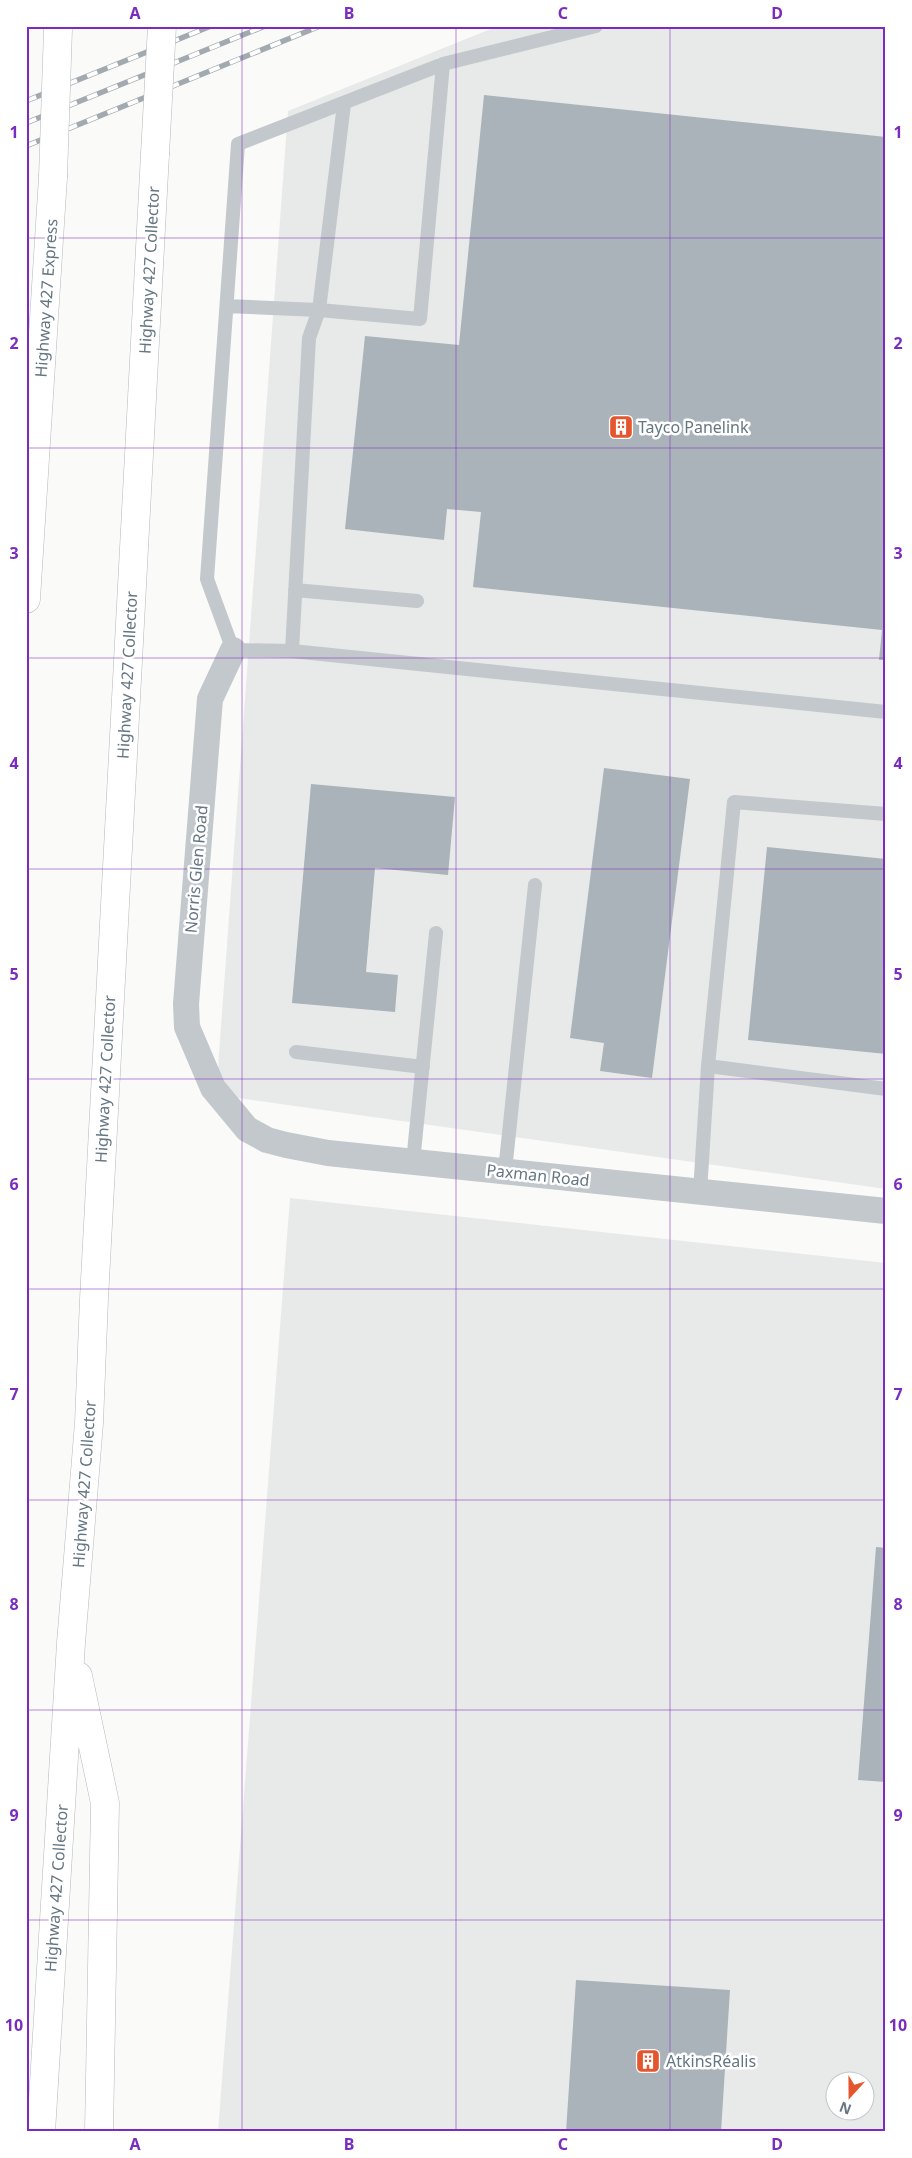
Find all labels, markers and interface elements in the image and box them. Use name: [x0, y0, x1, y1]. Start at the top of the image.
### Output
text: A: [129, 2, 141, 24]
text: B: [344, 2, 354, 24]
text: C: [558, 2, 568, 24]
text: D: [771, 2, 783, 24]
text: 1: [9, 121, 19, 143]
text: 1: [893, 121, 903, 143]
street label: Highway 427 Collector: [134, 185, 164, 354]
street label: Highway 427 Express: [29, 218, 63, 378]
text: 2: [9, 332, 19, 354]
text: 2: [893, 332, 903, 354]
building icon: Tayco Panelink: [608, 414, 634, 440]
place label: Tayco Panelink: [638, 416, 749, 438]
text: 3: [9, 542, 19, 564]
text: 3: [893, 542, 903, 564]
street label: Highway 427 Collector: [112, 590, 142, 759]
text: 4: [9, 752, 19, 774]
text: 4: [893, 752, 903, 774]
street label: Norris Glen Road: [179, 804, 213, 934]
text: 5: [9, 963, 19, 985]
text: 5: [893, 963, 903, 985]
street label: Highway 427 Collector: [90, 994, 120, 1163]
street label: Paxman Road: [485, 1159, 591, 1191]
text: 6: [9, 1173, 19, 1195]
text: 6: [893, 1173, 903, 1195]
text: 7: [9, 1383, 19, 1405]
text: 7: [893, 1383, 903, 1405]
street label: Highway 427 Collector: [67, 1399, 101, 1569]
text: 8: [9, 1593, 19, 1615]
text: 8: [893, 1593, 903, 1615]
street label: Highway 427 Collector: [39, 1803, 73, 1973]
text: 9: [9, 1804, 19, 1826]
text: 9: [893, 1804, 903, 1826]
text: 10: [5, 2014, 23, 2036]
text: 10: [889, 2014, 907, 2036]
building icon: AtkinsRéalis: [635, 2048, 661, 2074]
place label: AtkinsRéalis: [666, 2050, 756, 2072]
north arrow: [824, 2070, 874, 2120]
text: N: [836, 2098, 854, 2120]
text: A: [129, 2133, 141, 2155]
text: B: [344, 2133, 354, 2155]
text: C: [558, 2133, 568, 2155]
text: D: [771, 2133, 783, 2155]

